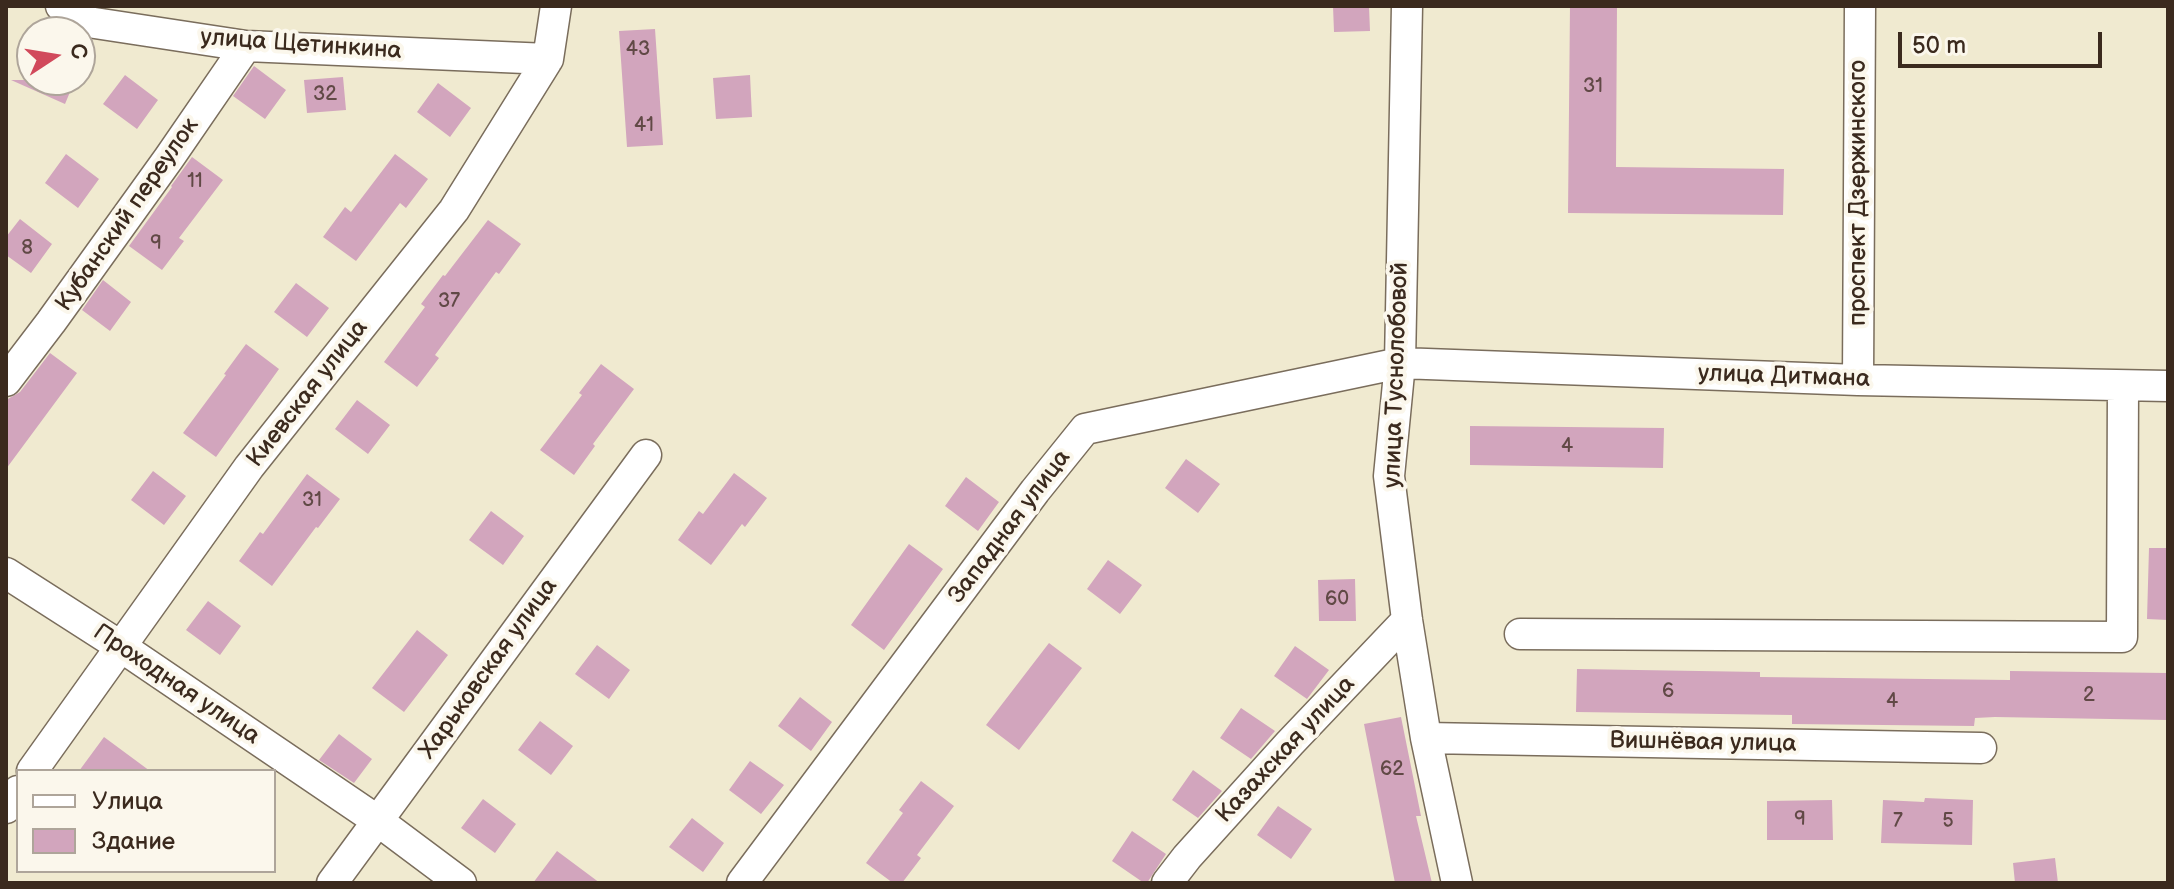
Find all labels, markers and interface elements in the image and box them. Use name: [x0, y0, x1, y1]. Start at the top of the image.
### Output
north arrow: [16, 16, 96, 96]
scale bar: [1902, 16, 2106, 66]
street label: улица Щетинкина: [199, 24, 403, 66]
text: 50 m: [1912, 31, 1966, 60]
house number: 43: [626, 38, 650, 62]
text: С: [63, 41, 93, 62]
street label: проспект Дзержинского: [1845, 60, 1873, 326]
house number: 31: [1583, 75, 1603, 99]
house number: 32: [313, 83, 337, 107]
street label: Кубанский переулок: [50, 113, 206, 317]
house number: 41: [634, 114, 654, 138]
house number: 11: [187, 170, 203, 194]
house number: 9: [150, 232, 162, 256]
house number: 8: [21, 237, 33, 261]
street label: улица Туснолобовой: [1379, 261, 1415, 489]
house number: 37: [438, 290, 460, 314]
street label: Киевская улица: [241, 314, 375, 474]
street label: улица Дитмана: [1697, 360, 1871, 394]
house number: 4: [1561, 435, 1573, 459]
street label: Западная улица: [943, 445, 1077, 609]
house number: 31: [302, 489, 322, 513]
street label: Харьковская улица: [414, 573, 564, 765]
house number: 60: [1325, 588, 1349, 612]
street label: Проходная улица: [87, 619, 265, 751]
street label: Казахская улица: [1210, 671, 1362, 829]
house number: 6: [1662, 680, 1674, 704]
house number: 2: [2083, 684, 2095, 708]
house number: 4: [1886, 690, 1898, 714]
street label: Вишнёвая улица: [1609, 727, 1797, 759]
house number: 62: [1380, 758, 1404, 782]
legend: [16, 769, 276, 873]
text: Улица: [92, 787, 163, 816]
house number: 9: [1794, 808, 1806, 832]
house number: 7: [1893, 810, 1903, 834]
house number: 5: [1942, 810, 1954, 834]
text: Здание: [92, 827, 175, 856]

